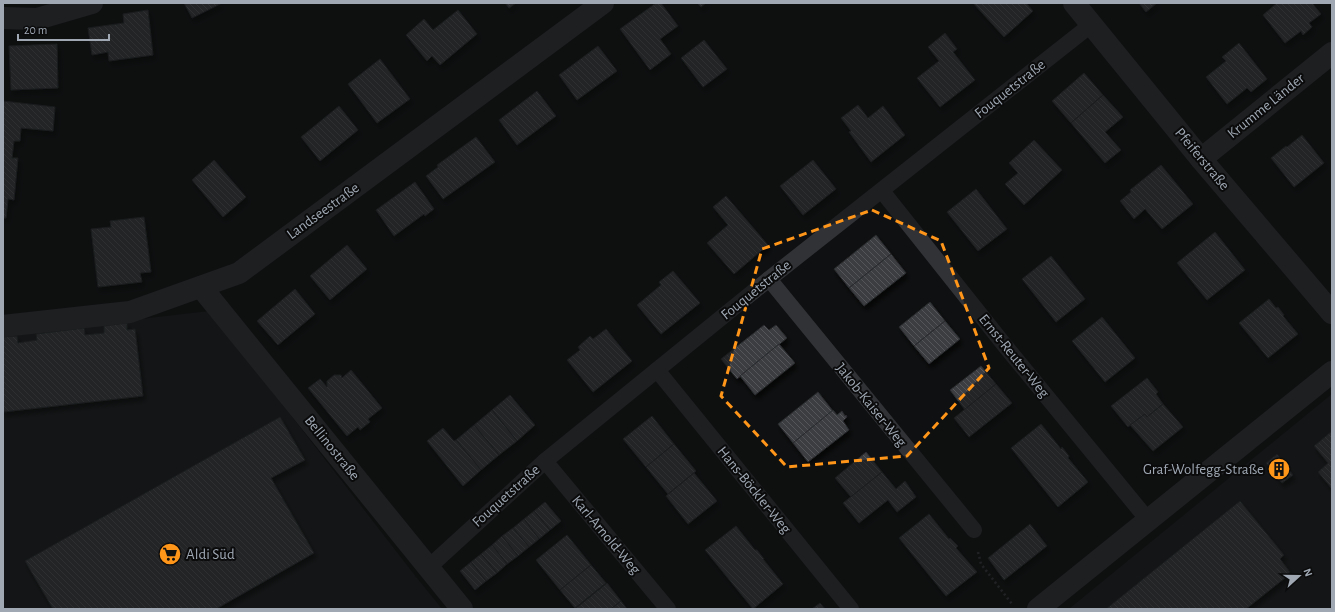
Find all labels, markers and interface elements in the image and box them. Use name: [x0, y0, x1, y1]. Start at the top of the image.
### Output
scale bar: [18, 16, 109, 42]
text: 20 m: [24, 24, 47, 36]
street label: Fouquetstraße: [972, 57, 1048, 121]
street label: Krumme Länder: [1225, 71, 1307, 141]
street label: Pfeiferstraße: [1172, 125, 1232, 193]
street label: Landseestraße: [284, 180, 362, 242]
street label: Fouquetstraße: [718, 257, 794, 323]
street label: Ernst-Reuter-Weg: [976, 312, 1052, 401]
street label: Jakob-Kaiser-Weg: [833, 360, 910, 450]
street label: Bellinostraße: [302, 413, 362, 483]
street label: Hans-Böckler-Weg: [714, 444, 794, 537]
building icon: Graf-Wolfegg-Straße: [1266, 456, 1292, 482]
street label: Fouquetstraße: [469, 462, 543, 530]
place label: Graf-Wolfegg-Straße: [1143, 462, 1264, 477]
street label: Karl-Arnold-Weg: [569, 493, 643, 578]
supermarket icon: Aldi Süd: [157, 541, 183, 567]
place label: Aldi Süd: [186, 547, 235, 562]
north arrow: [1279, 556, 1319, 596]
text: N: [1301, 567, 1314, 578]

